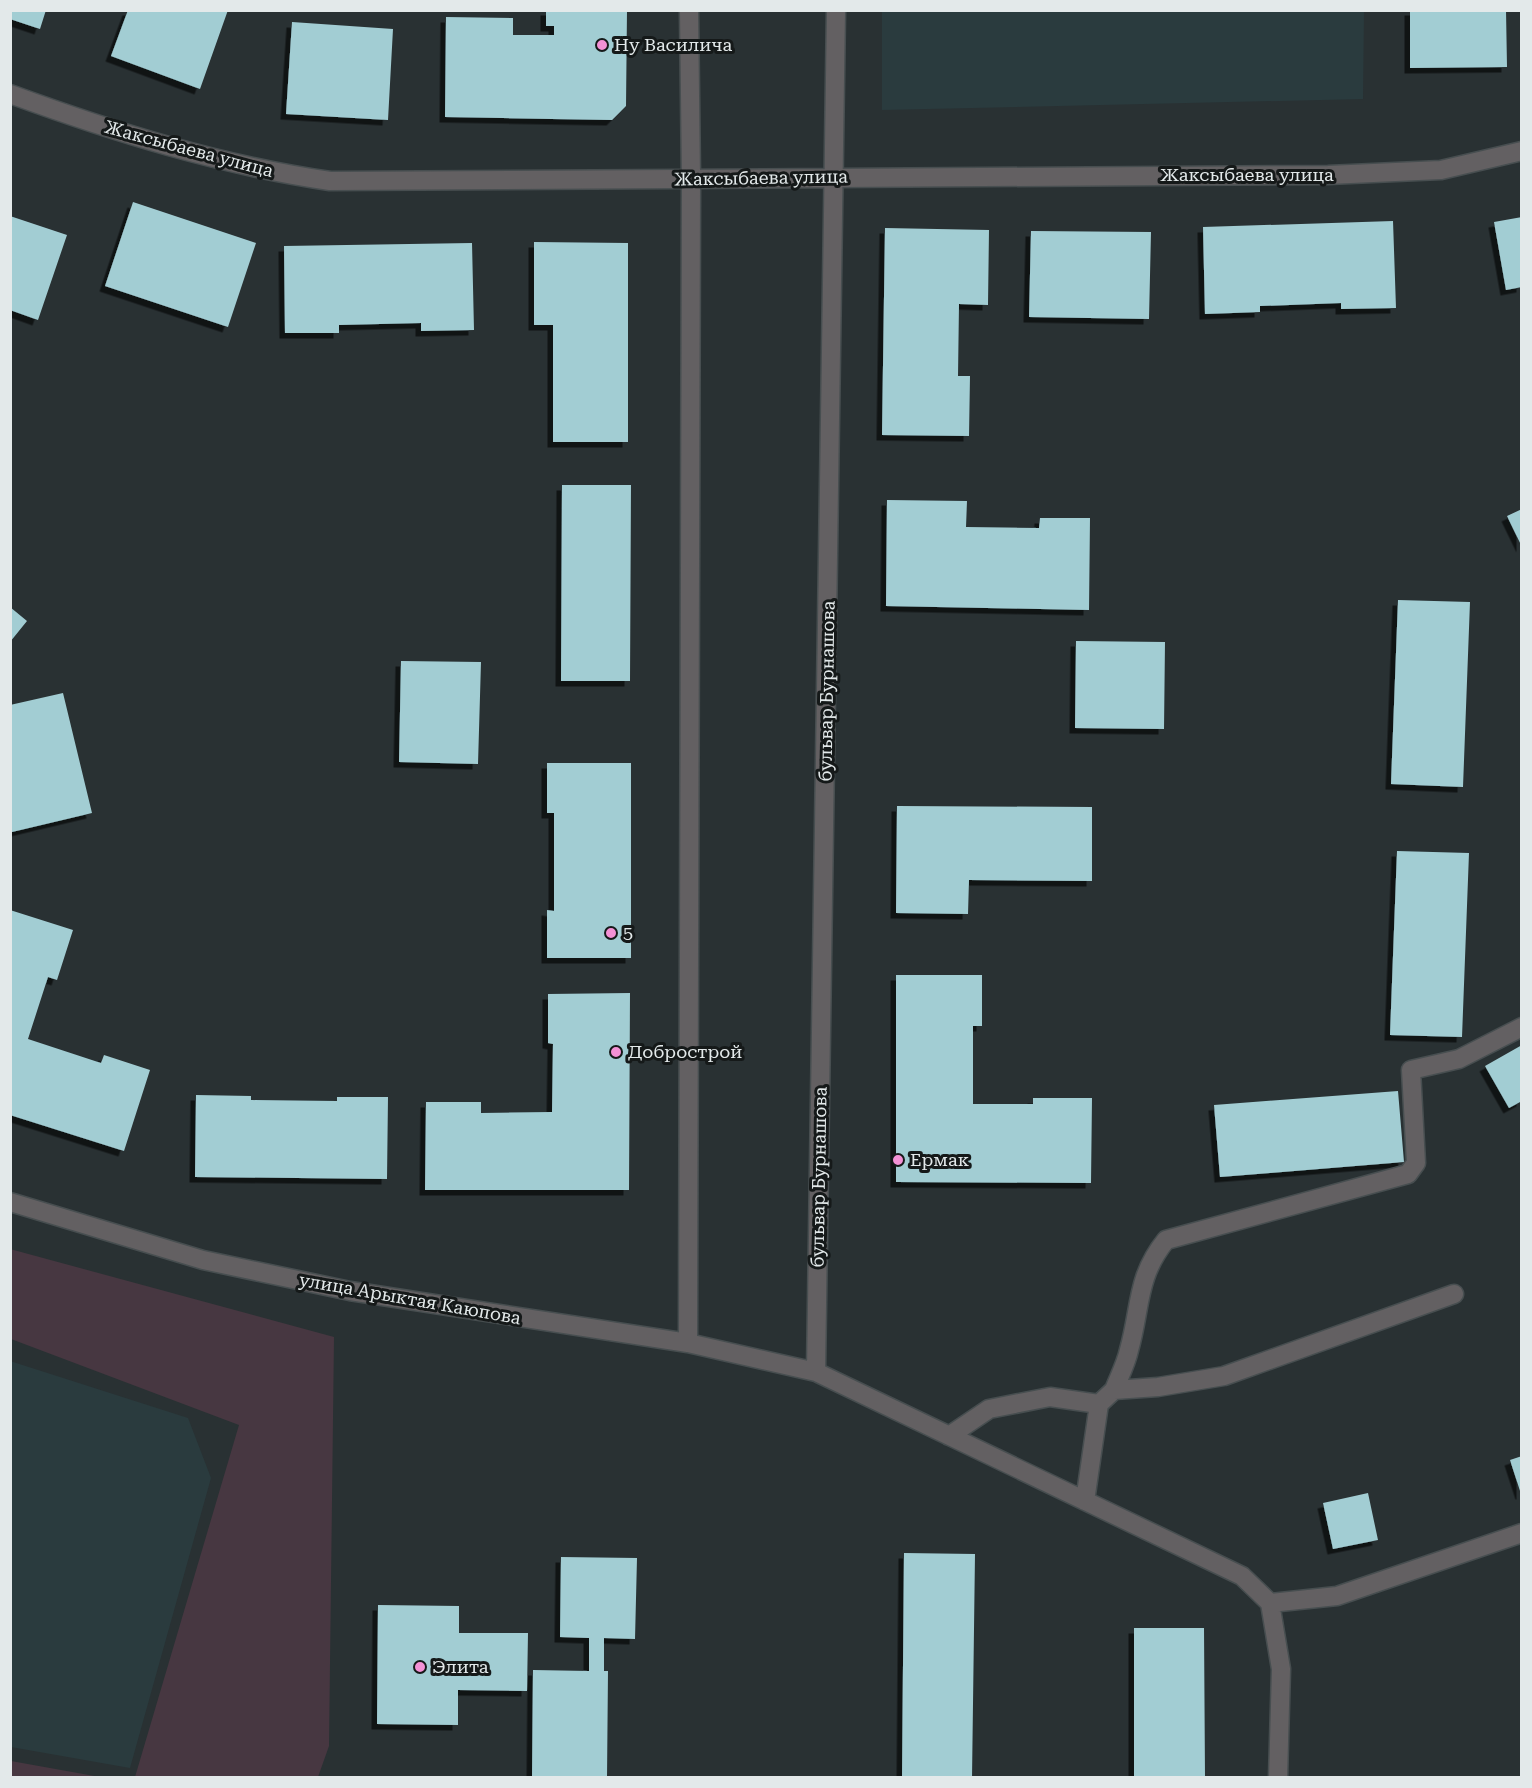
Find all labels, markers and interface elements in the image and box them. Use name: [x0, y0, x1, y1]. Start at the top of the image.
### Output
place label: Ну Василича: [614, 34, 733, 55]
marker: Ну Василича: [595, 38, 609, 52]
street label: Жаксыбаева улица: [103, 116, 276, 181]
street label: Жаксыбаева улица: [1160, 164, 1334, 185]
street label: Жаксыбаева улица: [674, 165, 848, 190]
street label: бульвар Бурнашова: [814, 600, 839, 782]
place label: 5: [623, 922, 633, 943]
marker: 5: [604, 926, 618, 940]
place label: Добрострой: [628, 1041, 742, 1062]
marker: Добрострой: [609, 1045, 623, 1059]
street label: бульвар Бурнашова: [806, 1086, 831, 1268]
place label: Ермак: [910, 1149, 969, 1170]
marker: Ермак: [891, 1153, 905, 1167]
street label: улица Арыктая Каюпова: [298, 1269, 523, 1328]
place label: Элита: [432, 1656, 489, 1677]
marker: Элита: [413, 1660, 427, 1674]

